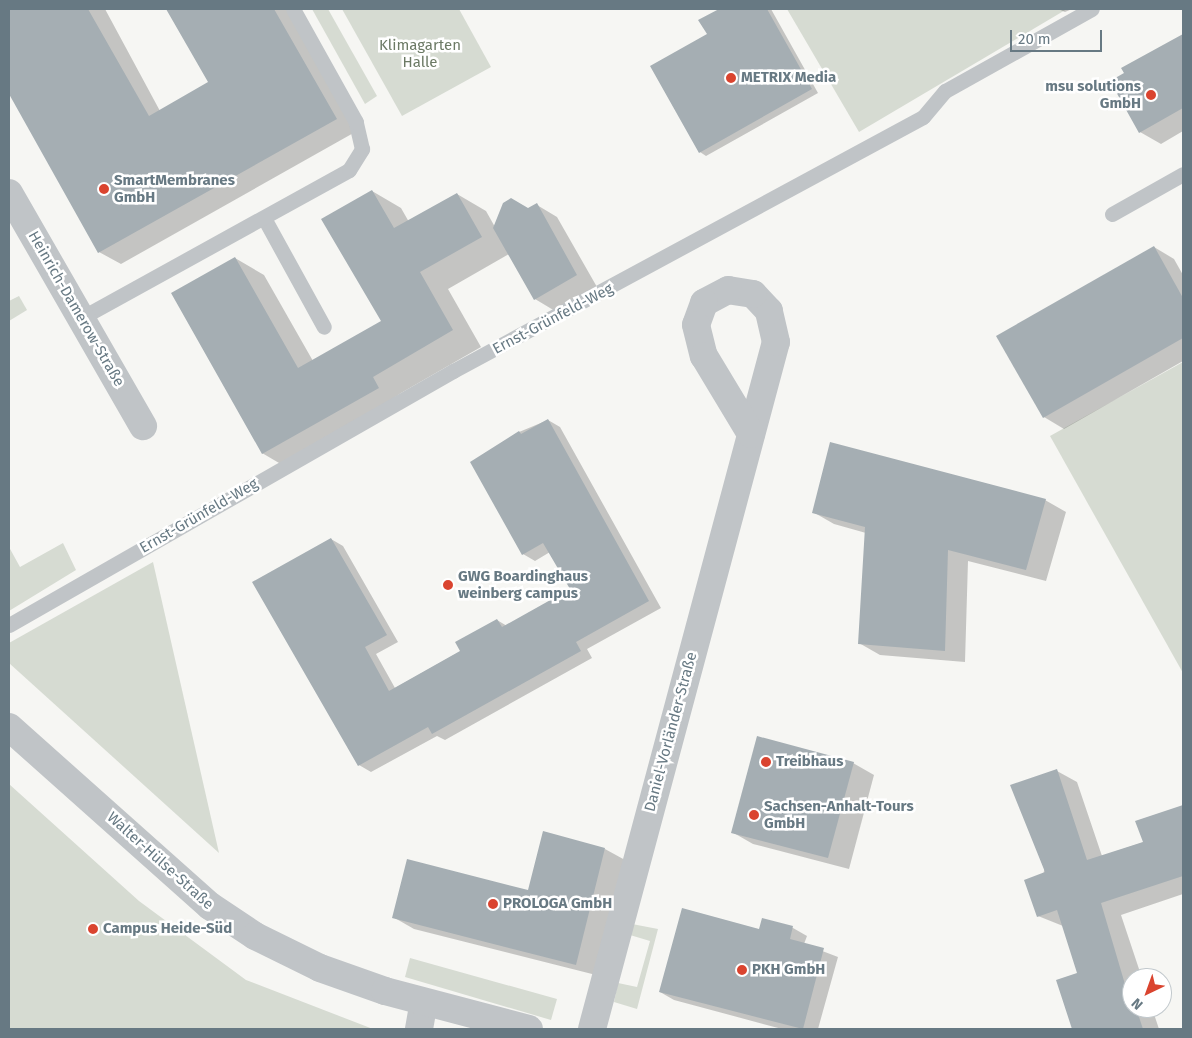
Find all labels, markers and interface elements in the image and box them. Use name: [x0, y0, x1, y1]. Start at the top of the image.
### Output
scale bar: [1012, 20, 1104, 52]
text: 20 m: [1018, 30, 1051, 48]
park label: Klimagarten Halle: [379, 36, 461, 71]
place label: METRIX Media: [741, 69, 836, 87]
marker: METRIX Media: [725, 72, 737, 84]
place label: msu solutions GmbH: [1045, 77, 1141, 112]
marker: msu solutions GmbH: [1145, 89, 1157, 101]
place label: SmartMembranes GmbH: [114, 171, 235, 206]
marker: SmartMembranes GmbH: [98, 183, 110, 195]
street label: Heinrich-Damerow-Straße: [24, 228, 128, 390]
street label: Ernst-Grünfeld-Weg: [490, 280, 616, 358]
street label: Ernst-Grünfeld-Weg: [137, 475, 261, 557]
place label: GWG Boardinghaus weinberg campus: [458, 567, 588, 602]
marker: GWG Boardinghaus weinberg campus: [442, 579, 454, 591]
street label: Daniel-Vorländer-Straße: [641, 650, 701, 814]
place label: Treibhaus: [776, 753, 843, 771]
marker: Treibhaus: [760, 756, 772, 768]
place label: Sachsen-Anhalt-Tours GmbH: [764, 797, 914, 832]
street label: Walter-Hülse-Straße: [103, 808, 217, 914]
marker: Sachsen-Anhalt-Tours GmbH: [748, 809, 760, 821]
place label: PROLOGA GmbH: [503, 895, 612, 913]
marker: PROLOGA GmbH: [487, 898, 499, 910]
place label: Campus Heide-Süd: [103, 920, 232, 938]
marker: Campus Heide-Süd: [87, 923, 99, 935]
place label: PKH GmbH: [752, 961, 825, 979]
marker: PKH GmbH: [736, 964, 748, 976]
north arrow: [1122, 968, 1172, 1018]
text: N: [1128, 994, 1146, 1013]

